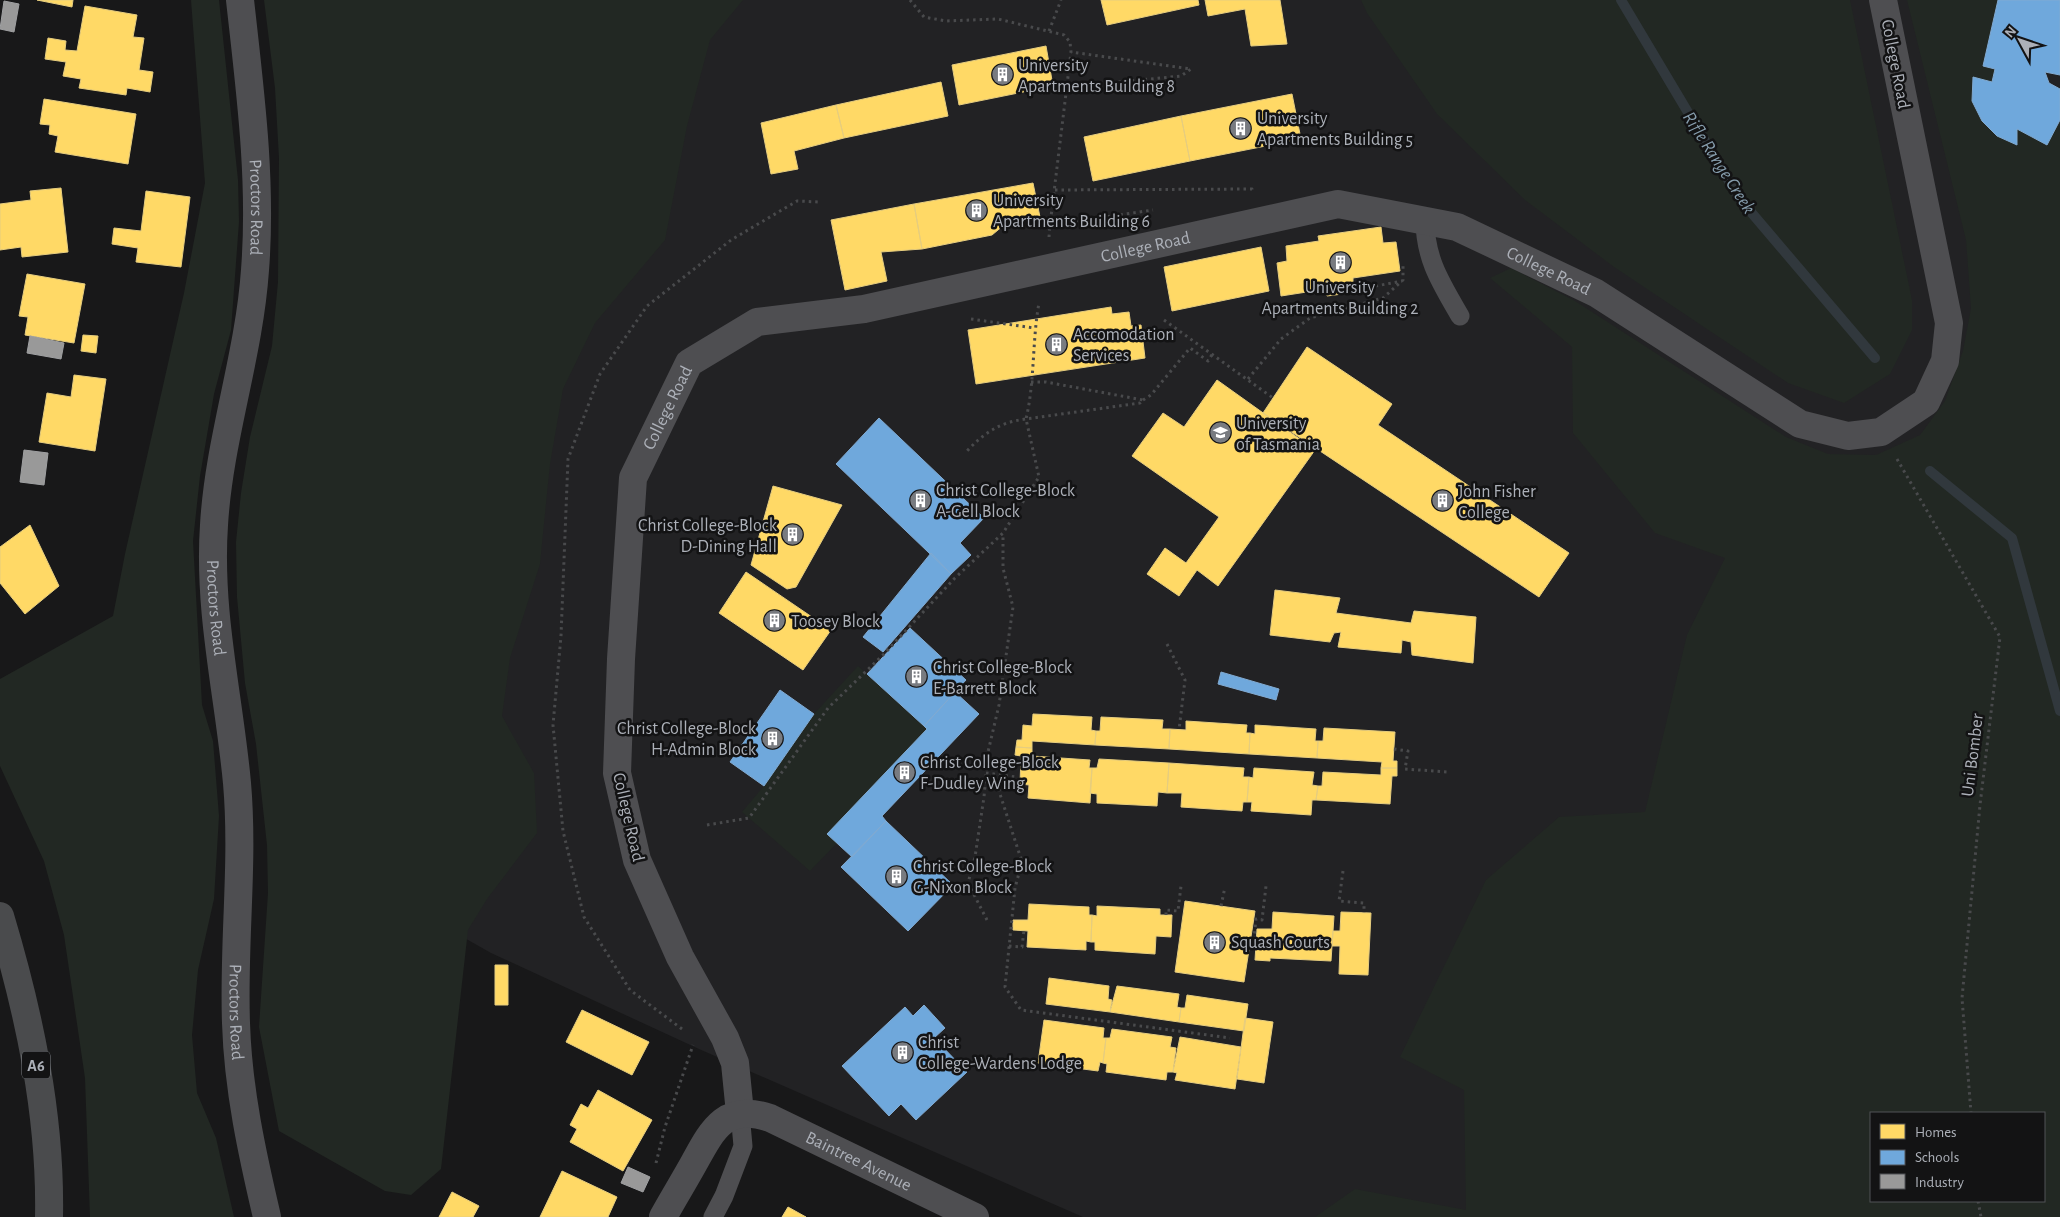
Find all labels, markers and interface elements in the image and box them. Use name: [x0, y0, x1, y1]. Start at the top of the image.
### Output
north arrow: [1995, 15, 2045, 65]
street label: College Road: [1878, 18, 1913, 110]
text: N: [2002, 24, 2019, 41]
place label: University Apartments Building 8: [1018, 57, 1175, 96]
building icon: University Apartments Building 8: [990, 63, 1014, 87]
water label: Rifle Range Creek: [1679, 108, 1759, 217]
place label: University Apartments Building 5: [1257, 110, 1413, 149]
building icon: University Apartments Building 5: [1229, 116, 1253, 140]
street label: Proctors Road: [245, 159, 265, 256]
place label: University Apartments Building 6: [993, 192, 1150, 231]
building icon: University Apartments Building 6: [965, 198, 989, 222]
street label: College Road: [1099, 229, 1192, 266]
street label: College Road: [1503, 244, 1593, 299]
building icon: University Apartments Building 2: [1328, 250, 1352, 274]
place label: University Apartments Building 2: [1262, 279, 1418, 318]
place label: Accomodation Services: [1073, 326, 1175, 365]
building icon: Accomodation Services: [1045, 332, 1069, 356]
street label: College Road: [640, 363, 696, 453]
place label: University of Tasmania: [1236, 415, 1320, 454]
school or university icon: University of Tasmania: [1208, 421, 1232, 445]
place label: Christ College-Block A-Gell Block: [936, 482, 1076, 521]
place label: John Fisher College: [1458, 483, 1536, 522]
building icon: Christ College-Block A-Gell Block: [908, 488, 932, 512]
building icon: John Fisher College: [1430, 489, 1454, 513]
place label: Christ College-Block D-Dining Hall: [638, 517, 778, 556]
building icon: Christ College-Block D-Dining Hall: [781, 523, 805, 547]
street label: Proctors Road: [203, 559, 228, 657]
building icon: Toosey Block: [763, 609, 787, 633]
place label: Toosey Block: [791, 613, 881, 631]
place label: Christ College-Block E-Barrett Block: [933, 659, 1073, 698]
building icon: Christ College-Block E-Barrett Block: [905, 665, 929, 689]
street label: Uni Bomber: [1959, 712, 1987, 798]
place label: Christ College-Block H-Admin Block: [617, 720, 757, 759]
building icon: Christ College-Block H-Admin Block: [760, 726, 784, 750]
place label: Christ College-Block F-Dudley Wing: [920, 754, 1060, 793]
building icon: Christ College-Block F-Dudley Wing: [892, 760, 916, 784]
street label: College Road: [609, 771, 647, 863]
place label: Christ College-Block G-Nixon Block: [913, 858, 1053, 897]
building icon: Christ College-Block G-Nixon Block: [885, 864, 909, 888]
building icon: Squash Courts: [1203, 930, 1227, 954]
place label: Squash Courts: [1231, 934, 1330, 952]
street label: Proctors Road: [225, 964, 246, 1061]
place label: Christ College-Wardens Lodge: [918, 1034, 1082, 1073]
building icon: Christ College-Wardens Lodge: [890, 1040, 914, 1064]
road number: A6: [22, 1052, 50, 1078]
legend: [1870, 1112, 2045, 1202]
text: Homes: [1915, 1125, 1957, 1140]
street label: Baintree Avenue: [802, 1129, 914, 1195]
text: Schools: [1915, 1150, 1959, 1165]
text: Industry: [1915, 1175, 1964, 1190]

